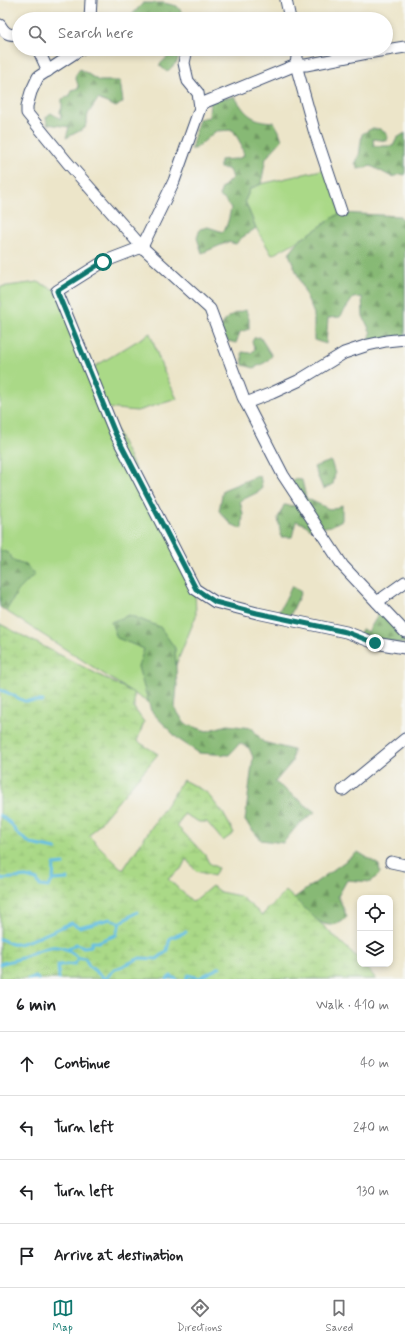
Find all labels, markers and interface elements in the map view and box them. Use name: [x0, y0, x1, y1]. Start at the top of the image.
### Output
search box: [12, 12, 393, 56]
icon: search: [26, 23, 48, 45]
text: Search here: [58, 24, 134, 44]
route start: [94, 253, 112, 271]
route end: [366, 634, 384, 652]
map controls: [357, 895, 393, 967]
button: locate: [357, 895, 393, 931]
button: layers: [357, 931, 393, 967]
text: 6 min: [16, 994, 56, 1016]
text: Walk · 410 m: [316, 997, 389, 1014]
icon: ahead: [16, 1053, 38, 1075]
text: Continue: [54, 1054, 110, 1074]
text: 40 m: [360, 1055, 389, 1072]
icon: left: [16, 1117, 38, 1139]
text: Turn left: [54, 1118, 114, 1138]
text: 240 m: [353, 1119, 389, 1136]
icon: left: [16, 1181, 38, 1203]
text: Turn left: [54, 1182, 114, 1202]
text: 130 m: [356, 1183, 389, 1200]
icon: arrive: [16, 1245, 38, 1267]
text: Arrive at destination: [54, 1246, 183, 1266]
tab: Map: [52, 1297, 74, 1335]
tab: Directions: [177, 1297, 222, 1335]
tab: Saved: [326, 1297, 353, 1335]

